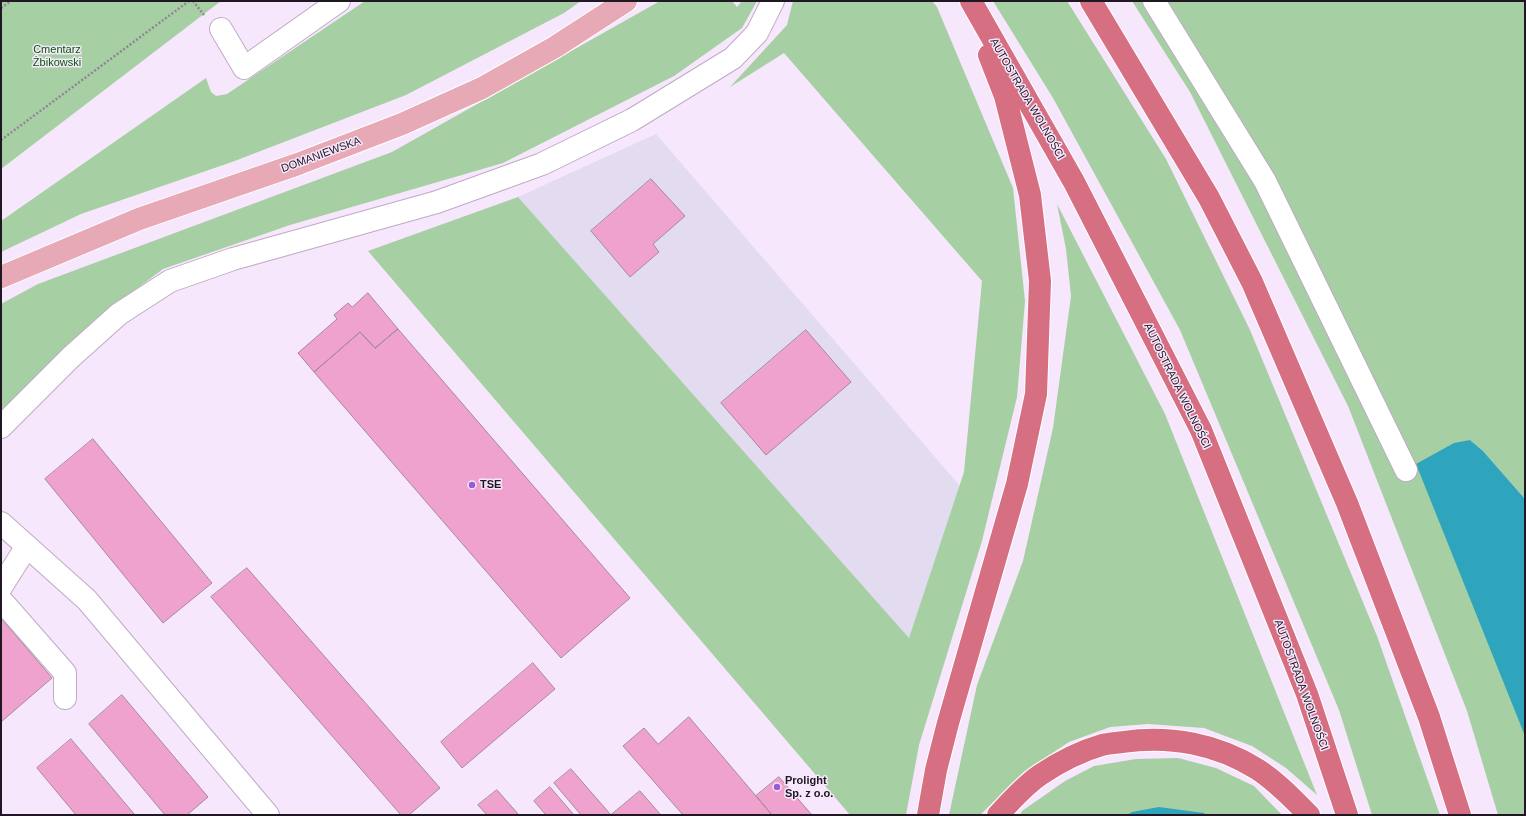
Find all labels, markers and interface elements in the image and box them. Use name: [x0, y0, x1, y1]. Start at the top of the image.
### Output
street label: AUTOSTRADA WOLNOŚCI: [987, 36, 1067, 162]
park label: Cmentarz Żbikowski: [33, 43, 81, 69]
street label: DOMANIEWSKA: [279, 134, 363, 176]
street label: AUTOSTRADA WOLNOŚCI: [1141, 321, 1213, 451]
place label: TSE: [480, 478, 501, 492]
marker: TSE: [467, 480, 477, 490]
street label: AUTOSTRADA WOLNOŚCI: [1271, 618, 1331, 752]
place label: Prolight Sp. z o.o.: [785, 774, 833, 800]
marker: Prolight Sp. z o.o.: [772, 782, 782, 792]

